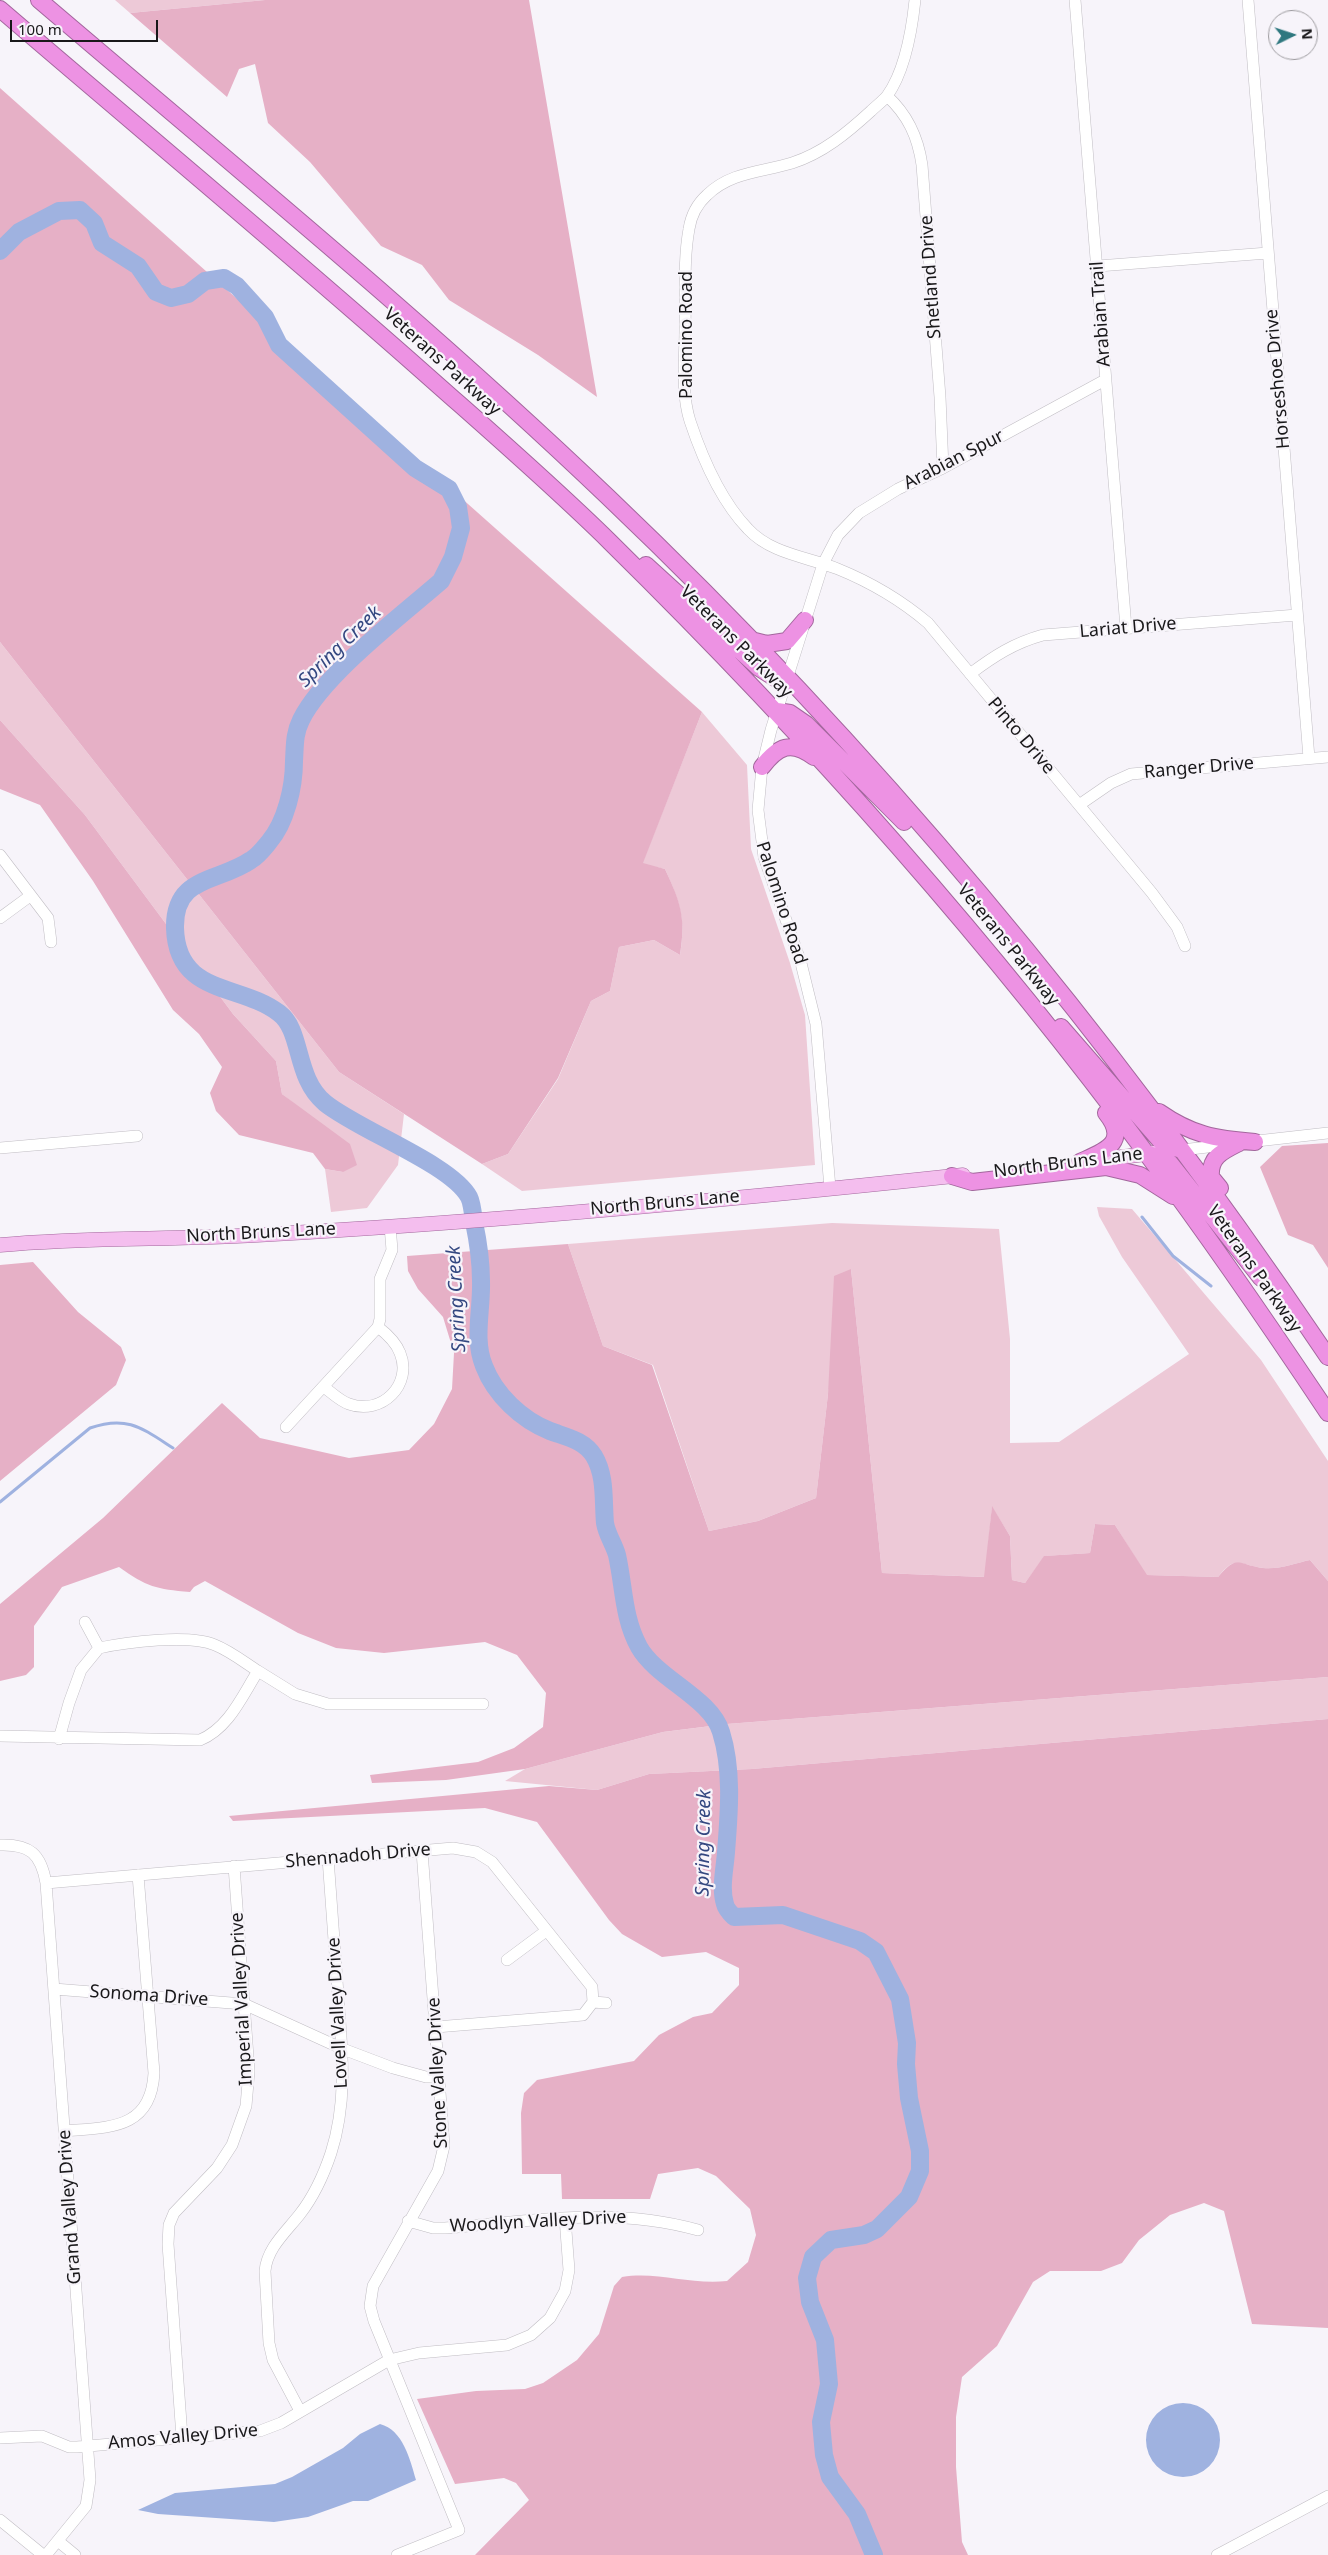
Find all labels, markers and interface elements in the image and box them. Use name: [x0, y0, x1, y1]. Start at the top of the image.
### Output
scale bar: [12, 10, 160, 42]
north arrow: [1268, 10, 1318, 60]
text: 100 m: [18, 19, 62, 39]
text: N: [1298, 28, 1317, 40]
street label: Shetland Drive: [916, 215, 946, 339]
street label: Arabian Trail: [1087, 260, 1115, 368]
street label: Palomino Road: [676, 271, 698, 399]
street label: Veterans Parkway: [379, 304, 505, 420]
street label: Horseshoe Drive: [1261, 308, 1295, 450]
street label: Arabian Spur: [900, 425, 1008, 495]
street label: Veterans Parkway: [675, 581, 797, 703]
water label: Spring Creek: [294, 602, 386, 692]
street label: Lariat Drive: [1079, 613, 1177, 643]
street label: Pinto Drive: [983, 693, 1059, 779]
street label: Ranger Drive: [1143, 752, 1255, 784]
street label: Palomino Road: [751, 839, 811, 967]
street label: Veterans Parkway: [952, 880, 1064, 1010]
street label: North Bruns Lane: [992, 1143, 1144, 1183]
street label: North Bruns Lane: [589, 1186, 741, 1220]
street label: Veterans Parkway: [1202, 1201, 1306, 1337]
street label: North Bruns Lane: [186, 1218, 336, 1248]
water label: Spring Creek: [443, 1245, 471, 1353]
water label: Spring Creek: [692, 1789, 716, 1897]
street label: Shennadoh Drive: [284, 1839, 432, 1873]
street label: Imperial Valley Drive: [227, 1912, 257, 2086]
street label: Lovell Valley Drive: [323, 1937, 353, 2089]
street label: Sonoma Drive: [89, 1981, 209, 2011]
street label: Stone Valley Drive: [423, 1997, 453, 2149]
street label: Grand Valley Drive: [54, 2129, 86, 2285]
street label: Woodlyn Valley Drive: [449, 2207, 627, 2237]
street label: Amos Valley Drive: [107, 2420, 259, 2454]

